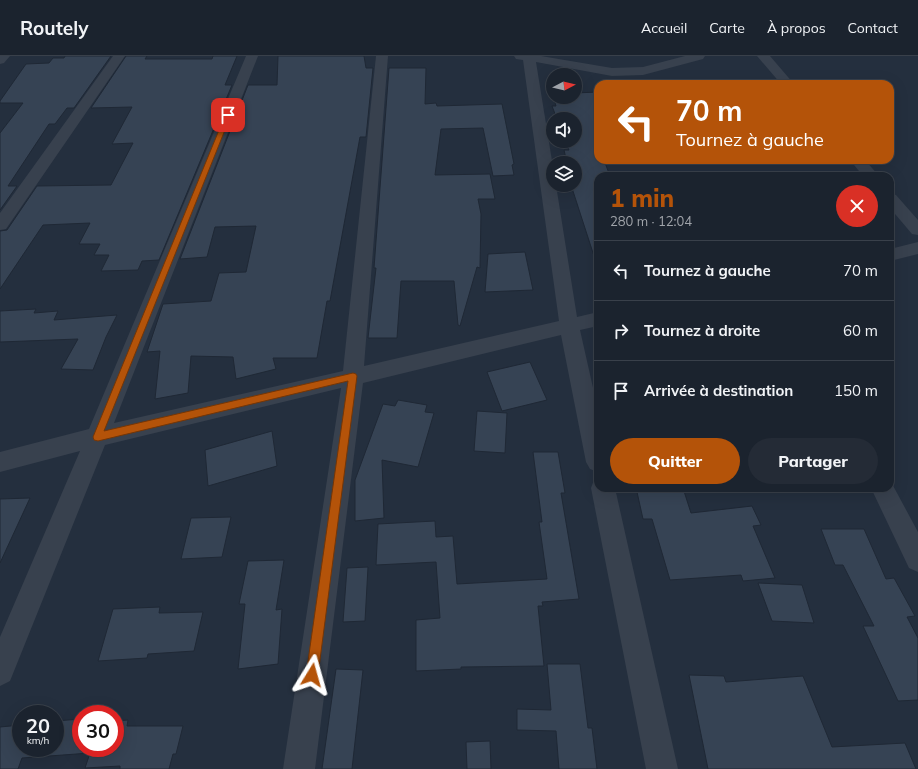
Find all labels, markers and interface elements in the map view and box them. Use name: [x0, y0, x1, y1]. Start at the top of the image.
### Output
text: Routely: [20, 16, 88, 40]
text: Accueil: [641, 19, 687, 37]
text: Carte: [709, 19, 745, 37]
text: À propos: [767, 19, 826, 37]
text: Contact: [848, 19, 898, 37]
north arrow: [546, 68, 582, 104]
map controls: [546, 68, 582, 192]
text: 70 m: [676, 93, 742, 128]
icon: left: [610, 96, 662, 148]
pin: [211, 98, 245, 132]
icon: arrive: [217, 104, 239, 126]
button: sound: [546, 112, 582, 148]
text: Tournez à gauche: [676, 128, 824, 151]
button: layers: [546, 156, 582, 192]
text: 1 min: [610, 183, 674, 213]
button: close: [836, 185, 878, 227]
text: 280 m · 12:04: [610, 213, 692, 229]
icon: left: [610, 260, 632, 282]
text: Tournez à gauche: [644, 261, 771, 280]
text: 70 m: [843, 261, 878, 280]
icon: right: [610, 320, 632, 342]
text: Tournez à droite: [644, 321, 760, 340]
text: 60 m: [843, 321, 878, 340]
icon: arrive: [610, 380, 632, 402]
text: Arrivée à destination: [644, 381, 793, 400]
text: 150 m: [834, 381, 878, 400]
button: Quitter: [610, 438, 740, 484]
button: Partager: [748, 438, 878, 484]
position arrow: [291, 654, 333, 696]
speed limit sign: 30: [72, 705, 124, 757]
text: 20: [26, 713, 50, 738]
text: km/h: [27, 734, 49, 747]

